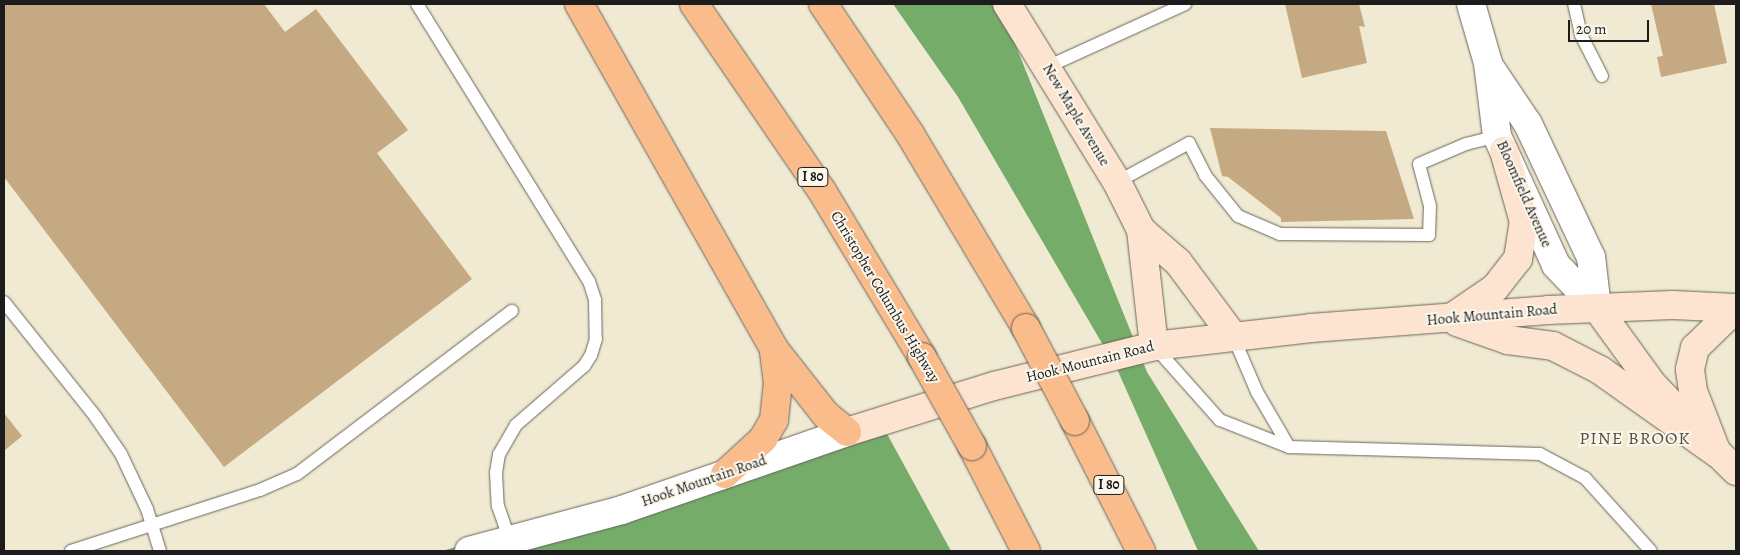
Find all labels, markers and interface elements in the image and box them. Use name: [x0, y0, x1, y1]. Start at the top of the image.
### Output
scale bar: [1570, 10, 1651, 42]
text: 20 m: [1576, 19, 1607, 39]
street label: New Maple Avenue: [1038, 61, 1114, 169]
street label: Bloomfield Avenue: [1492, 138, 1556, 250]
road number: I 80: [797, 166, 829, 188]
street label: Christopher Columbus Highway: [827, 208, 943, 386]
street label: Hook Mountain Road: [1426, 300, 1558, 330]
street label: Hook Mountain Road: [1024, 337, 1156, 387]
district label: PINE BROOK: [1578, 427, 1692, 449]
street label: Hook Mountain Road: [639, 451, 769, 511]
road number: I 80: [1093, 474, 1125, 496]

